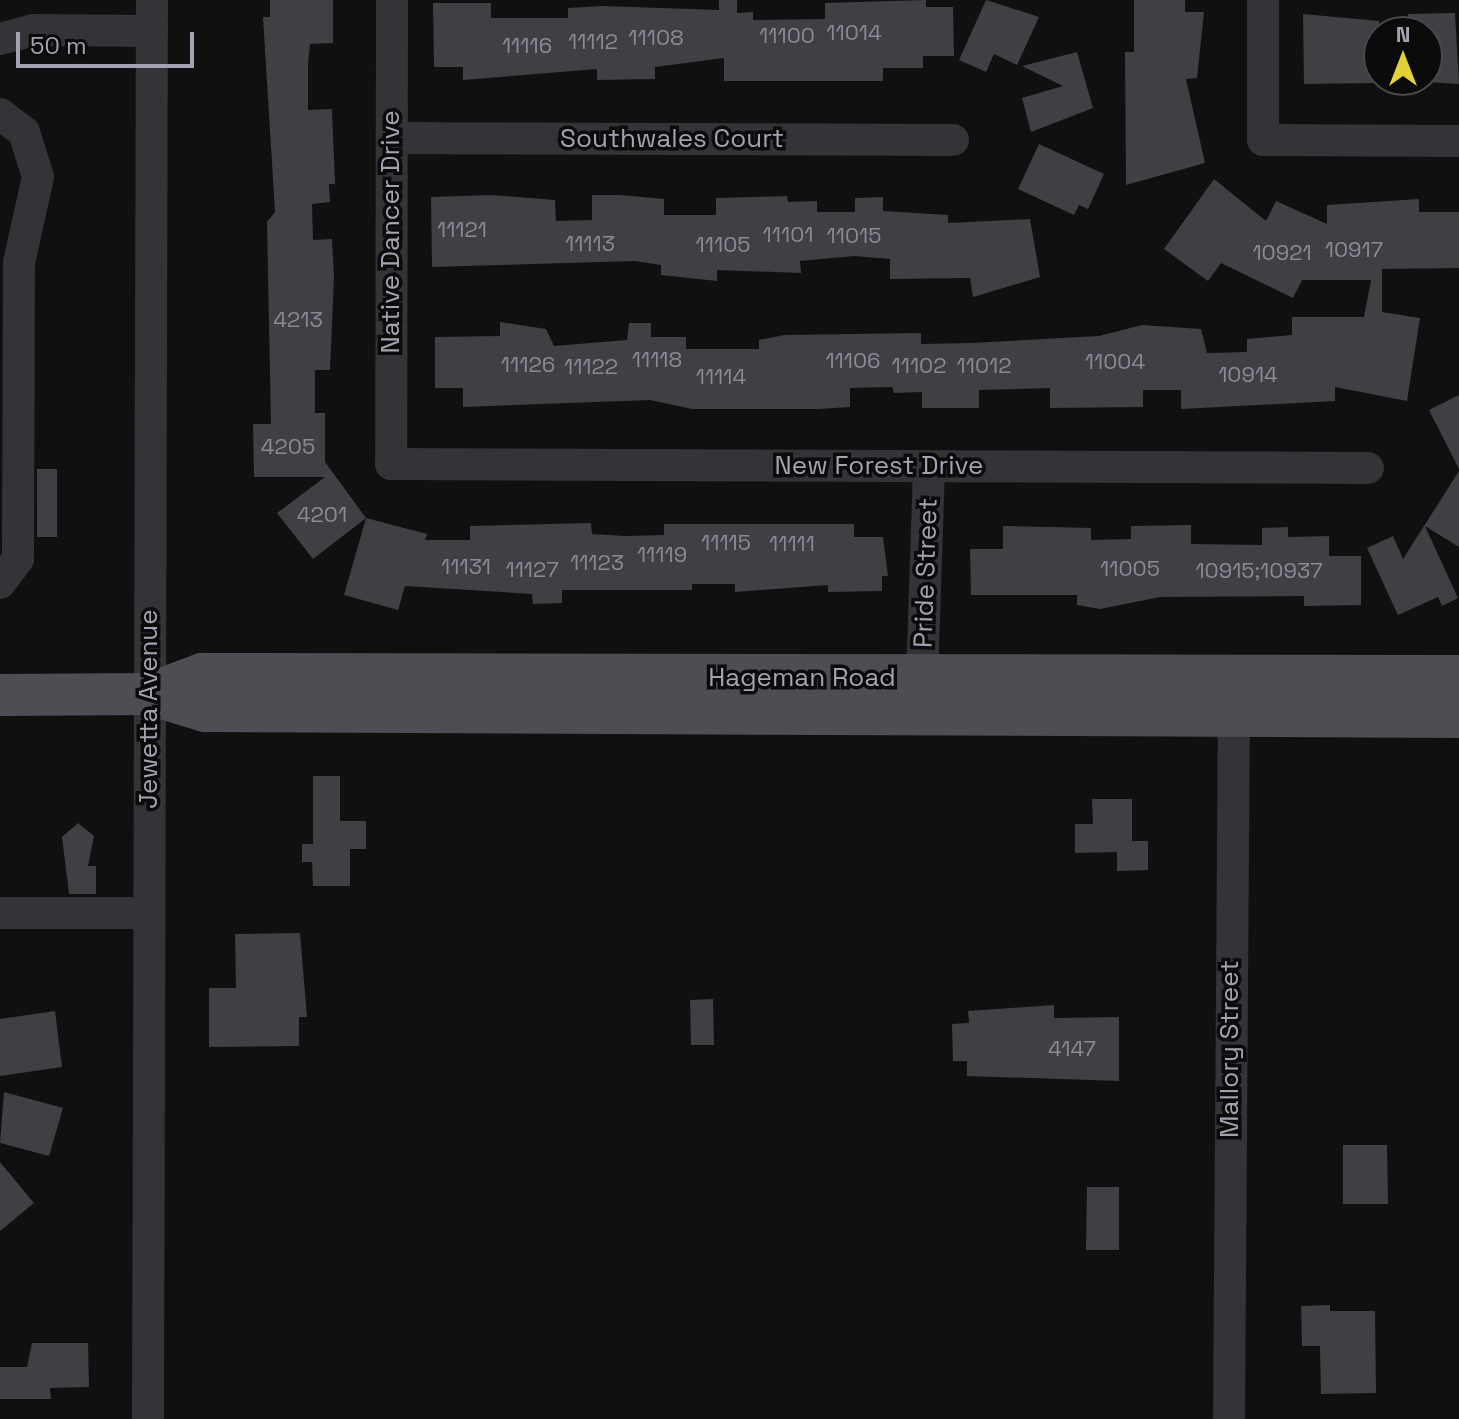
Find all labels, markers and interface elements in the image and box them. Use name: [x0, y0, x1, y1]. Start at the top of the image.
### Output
scale bar: [20, 16, 198, 66]
north arrow: [1363, 16, 1443, 96]
house number: 11014: [826, 20, 882, 46]
text: N: [1396, 20, 1410, 48]
house number: 11100: [759, 23, 815, 49]
house number: 11108: [628, 25, 684, 51]
house number: 11112: [568, 29, 618, 55]
text: 50 m: [30, 30, 87, 61]
house number: 11116: [502, 33, 552, 59]
street label: Native Dancer Drive: [375, 110, 407, 354]
street label: Southwales Court: [560, 123, 784, 155]
house number: 11121: [437, 217, 487, 243]
house number: 11101: [763, 222, 813, 248]
house number: 11015: [827, 223, 881, 249]
house number: 11113: [565, 231, 615, 257]
house number: 11105: [696, 232, 750, 258]
house number: 10917: [1325, 237, 1383, 263]
house number: 10921: [1252, 240, 1312, 266]
house number: 4213: [273, 307, 323, 333]
house number: 11118: [632, 347, 682, 373]
house number: 11106: [825, 348, 881, 374]
house number: 11004: [1085, 349, 1145, 375]
house number: 11126: [501, 352, 555, 378]
house number: 11102: [892, 353, 946, 379]
house number: 11012: [957, 353, 1011, 379]
house number: 11122: [564, 354, 618, 380]
house number: 10914: [1218, 362, 1278, 388]
house number: 11114: [696, 364, 746, 390]
house number: 4205: [261, 434, 315, 460]
street label: New Forest Drive: [775, 450, 983, 482]
street label: Pride Street: [908, 497, 944, 649]
house number: 4201: [297, 502, 347, 528]
house number: 11115: [701, 530, 751, 556]
house number: 11111: [769, 531, 815, 557]
house number: 11119: [637, 542, 687, 568]
house number: 11123: [570, 550, 624, 576]
house number: 11131: [441, 554, 491, 580]
house number: 11005: [1100, 556, 1160, 582]
house number: 11127: [505, 557, 559, 583]
house number: 10915;10937: [1195, 558, 1323, 584]
street label: Jewetta Avenue: [133, 609, 165, 809]
street label: Hageman Road: [708, 662, 896, 694]
street label: Mallory Street: [1214, 960, 1246, 1138]
house number: 4147: [1048, 1036, 1096, 1062]

